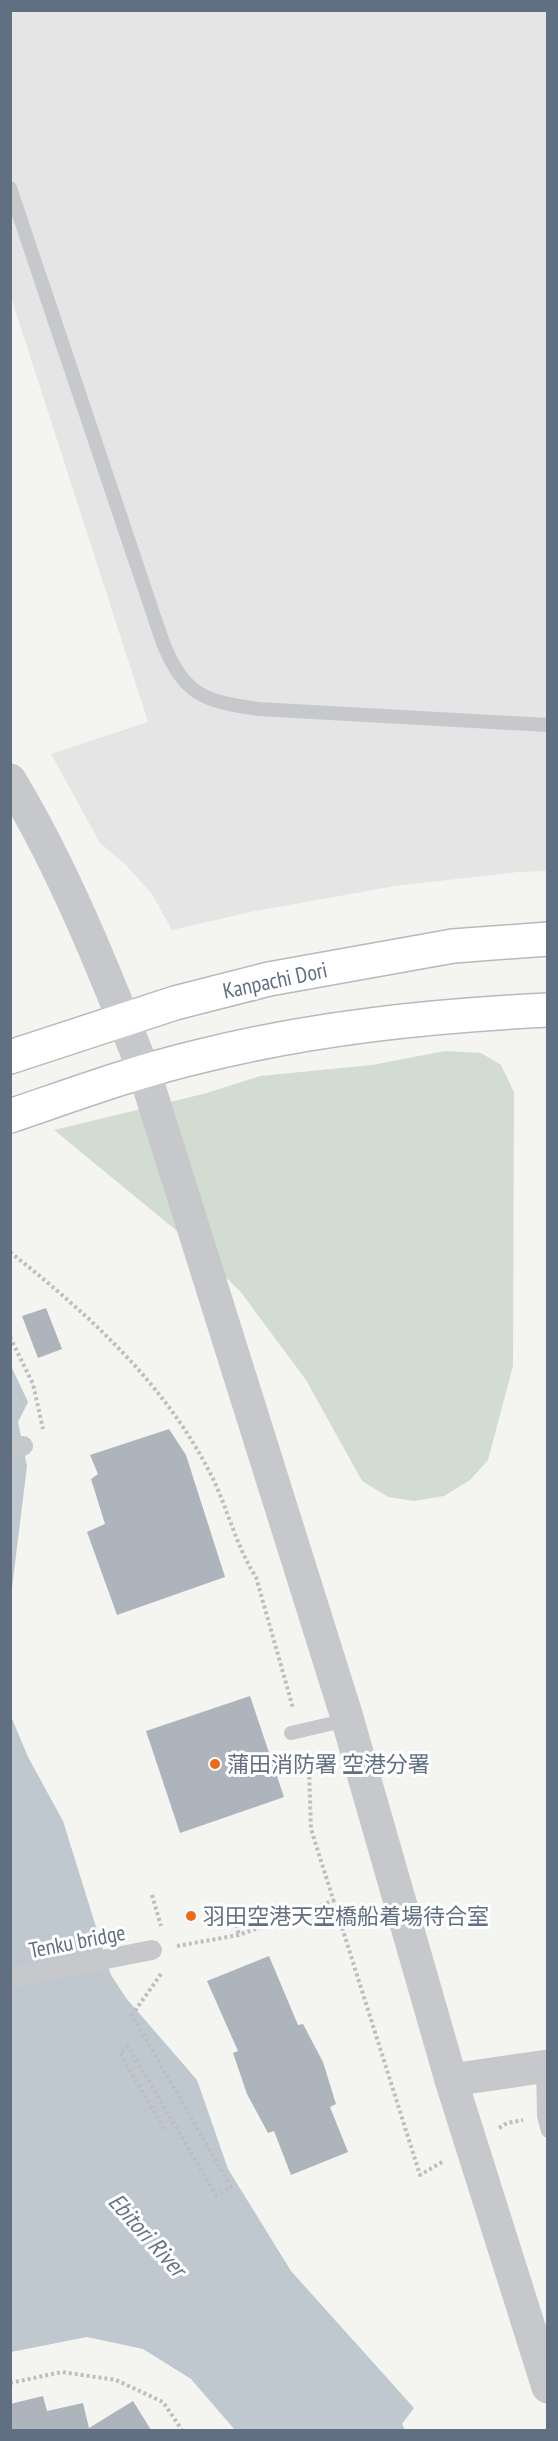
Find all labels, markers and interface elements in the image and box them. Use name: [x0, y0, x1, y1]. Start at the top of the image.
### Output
street label: Kanpachi Dori: [220, 955, 330, 1005]
place label: 蒲田消防署 空港分署: [227, 1750, 430, 1778]
marker: 蒲田消防署 空港分署: [208, 1757, 222, 1771]
place label: 羽田空港天空橋船着場待合室: [203, 1902, 489, 1930]
marker: 羽田空港天空橋船着場待合室: [184, 1909, 198, 1923]
street label: Tenku bridge: [26, 1918, 128, 1964]
water label: Ebitori River: [102, 2186, 195, 2286]

